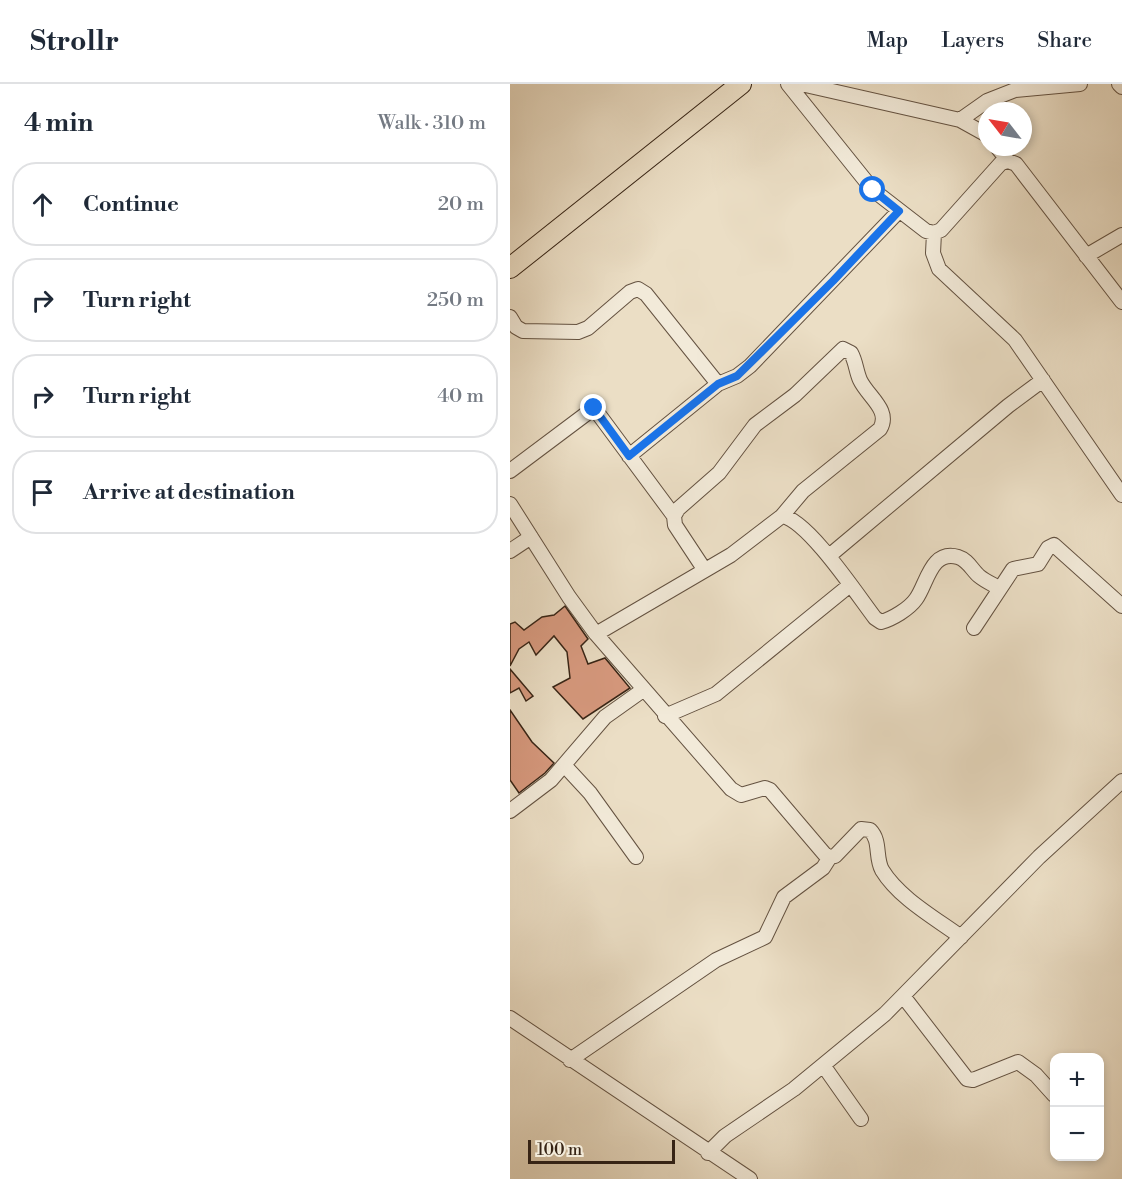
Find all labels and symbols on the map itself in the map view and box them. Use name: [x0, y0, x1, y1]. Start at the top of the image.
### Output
north arrow: [978, 102, 1032, 156]
route start: [859, 176, 885, 202]
route end: [580, 394, 606, 420]
scale bar: [528, 1137, 675, 1164]

